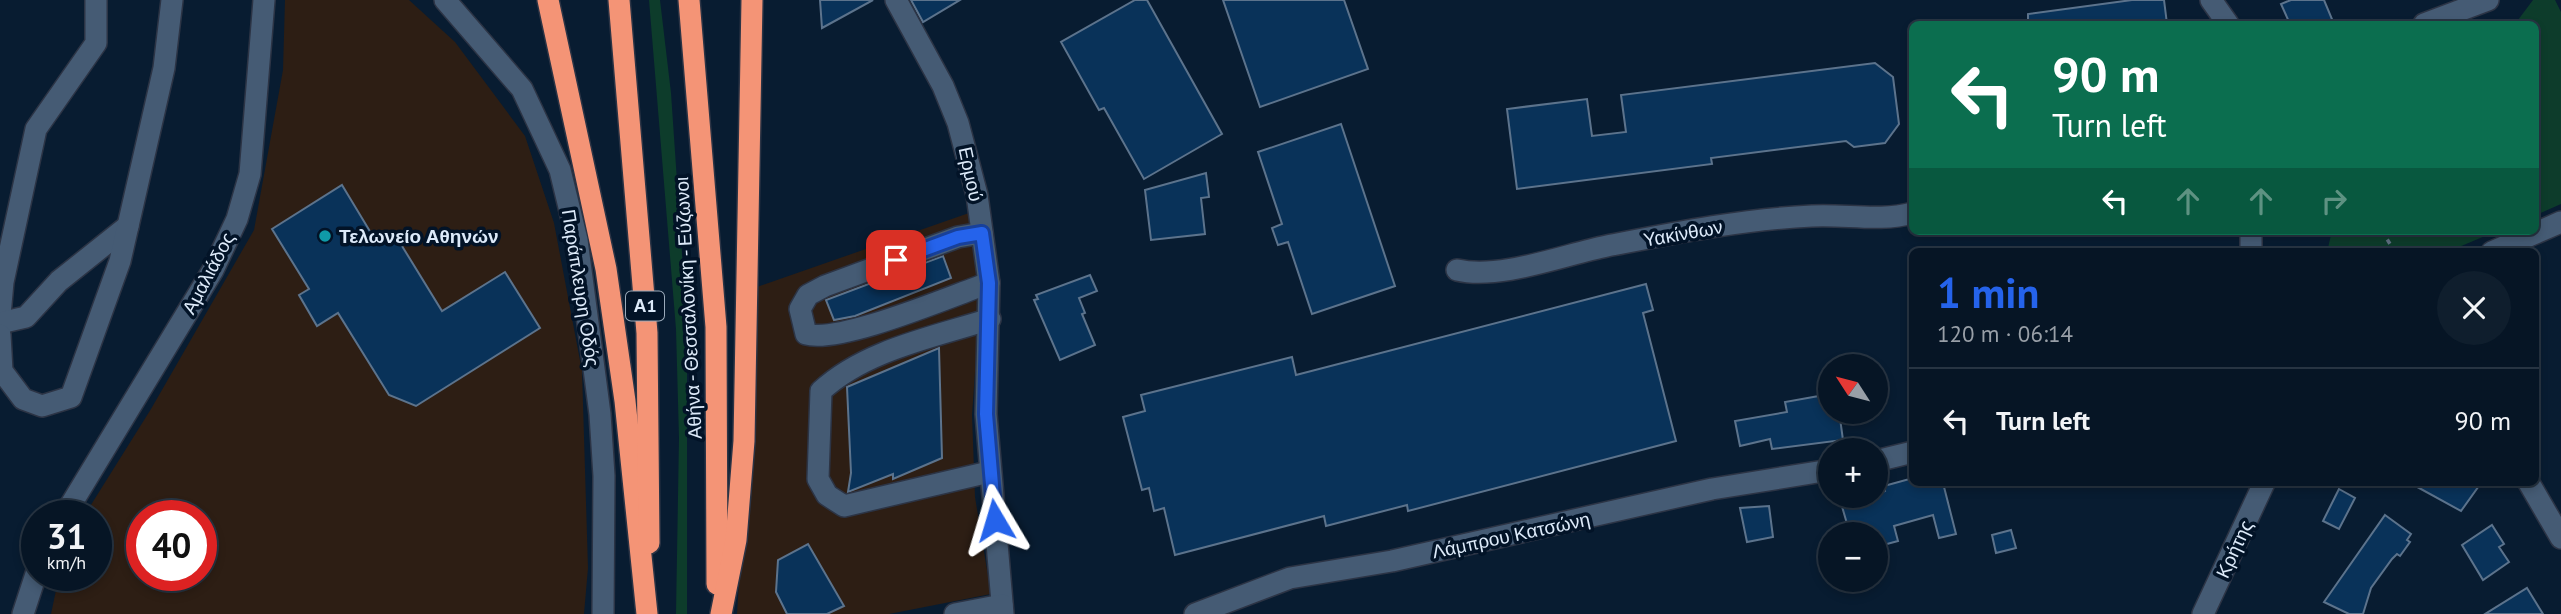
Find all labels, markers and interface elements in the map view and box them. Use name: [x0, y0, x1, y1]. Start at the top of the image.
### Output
text: 90 m: [2052, 42, 2159, 106]
icon: left: [1937, 49, 2028, 140]
text: Turn left: [2052, 104, 2167, 146]
street label: Ερμού: [954, 145, 988, 203]
street label: Αθήνα - Θεσσαλονίκη - Εύζωνοι: [669, 176, 707, 440]
icon: left: [2096, 182, 2134, 220]
icon: ahead: [2169, 182, 2207, 220]
icon: ahead: [2242, 182, 2280, 220]
icon: right: [2315, 182, 2353, 220]
street label: Παράπλευρη Οδός: [557, 208, 605, 368]
street label: Υακίνθων: [1641, 214, 1725, 252]
place label: Τελωνείο Αθηνών: [339, 224, 499, 248]
street label: Αμαλιάδος: [176, 228, 240, 318]
marker: Τελωνείο Αθηνών: [317, 228, 333, 244]
pin: [866, 230, 926, 290]
icon: arrive: [877, 241, 915, 279]
text: 1 min: [1937, 265, 2039, 320]
button: close: [2437, 271, 2511, 345]
road number: Α1: [626, 292, 664, 320]
text: 120 m · 06:14: [1937, 319, 2073, 348]
north arrow: [1818, 354, 1888, 424]
map controls: [1818, 354, 1888, 592]
icon: left: [1937, 402, 1975, 440]
text: Turn left: [1996, 404, 2090, 437]
text: 90 m: [2455, 404, 2511, 437]
button: +: [1818, 438, 1888, 508]
position arrow: [958, 483, 1032, 557]
speed limit sign: 40: [126, 500, 217, 591]
street label: Λάμπρου Κατσώνη: [1430, 507, 1592, 563]
text: 31: [47, 513, 86, 559]
street label: Κρήτης: [2210, 516, 2258, 582]
button: −: [1818, 522, 1888, 592]
text: km/h: [47, 551, 86, 574]

